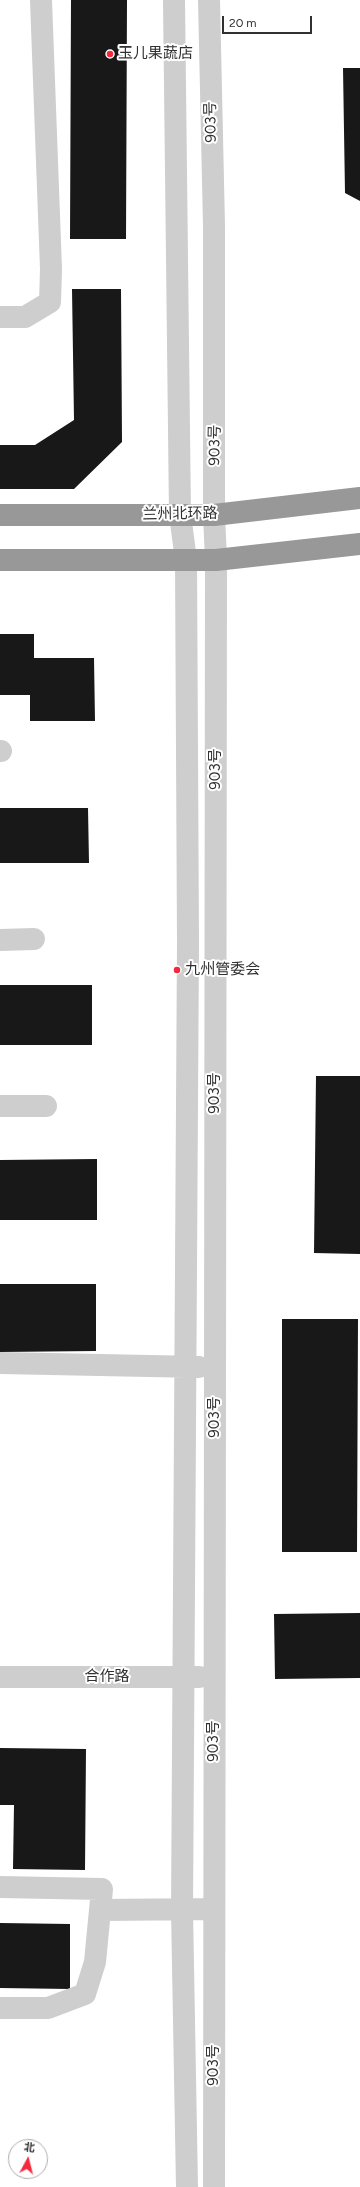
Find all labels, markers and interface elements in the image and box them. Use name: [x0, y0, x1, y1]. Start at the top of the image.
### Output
scale bar: [224, 8, 314, 34]
text: 20 m: [229, 16, 257, 30]
place label: 玉儿果蔬店: [118, 45, 193, 63]
marker: 玉儿果蔬店: [105, 49, 115, 59]
street label: 903号: [202, 101, 220, 143]
street label: 903号: [206, 424, 224, 466]
street label: 兰州北环路: [142, 504, 218, 524]
street label: 903号: [207, 748, 225, 790]
place label: 九州管委会: [185, 961, 260, 979]
marker: 九州管委会: [172, 965, 182, 975]
street label: 903号: [206, 1072, 224, 1114]
street label: 903号: [206, 1396, 224, 1438]
street label: 合作路: [85, 1668, 129, 1686]
street label: 903号: [205, 1720, 223, 1762]
street label: 903号: [205, 2044, 223, 2086]
north arrow: [8, 2139, 48, 2179]
text: 北: [23, 2140, 36, 2155]

